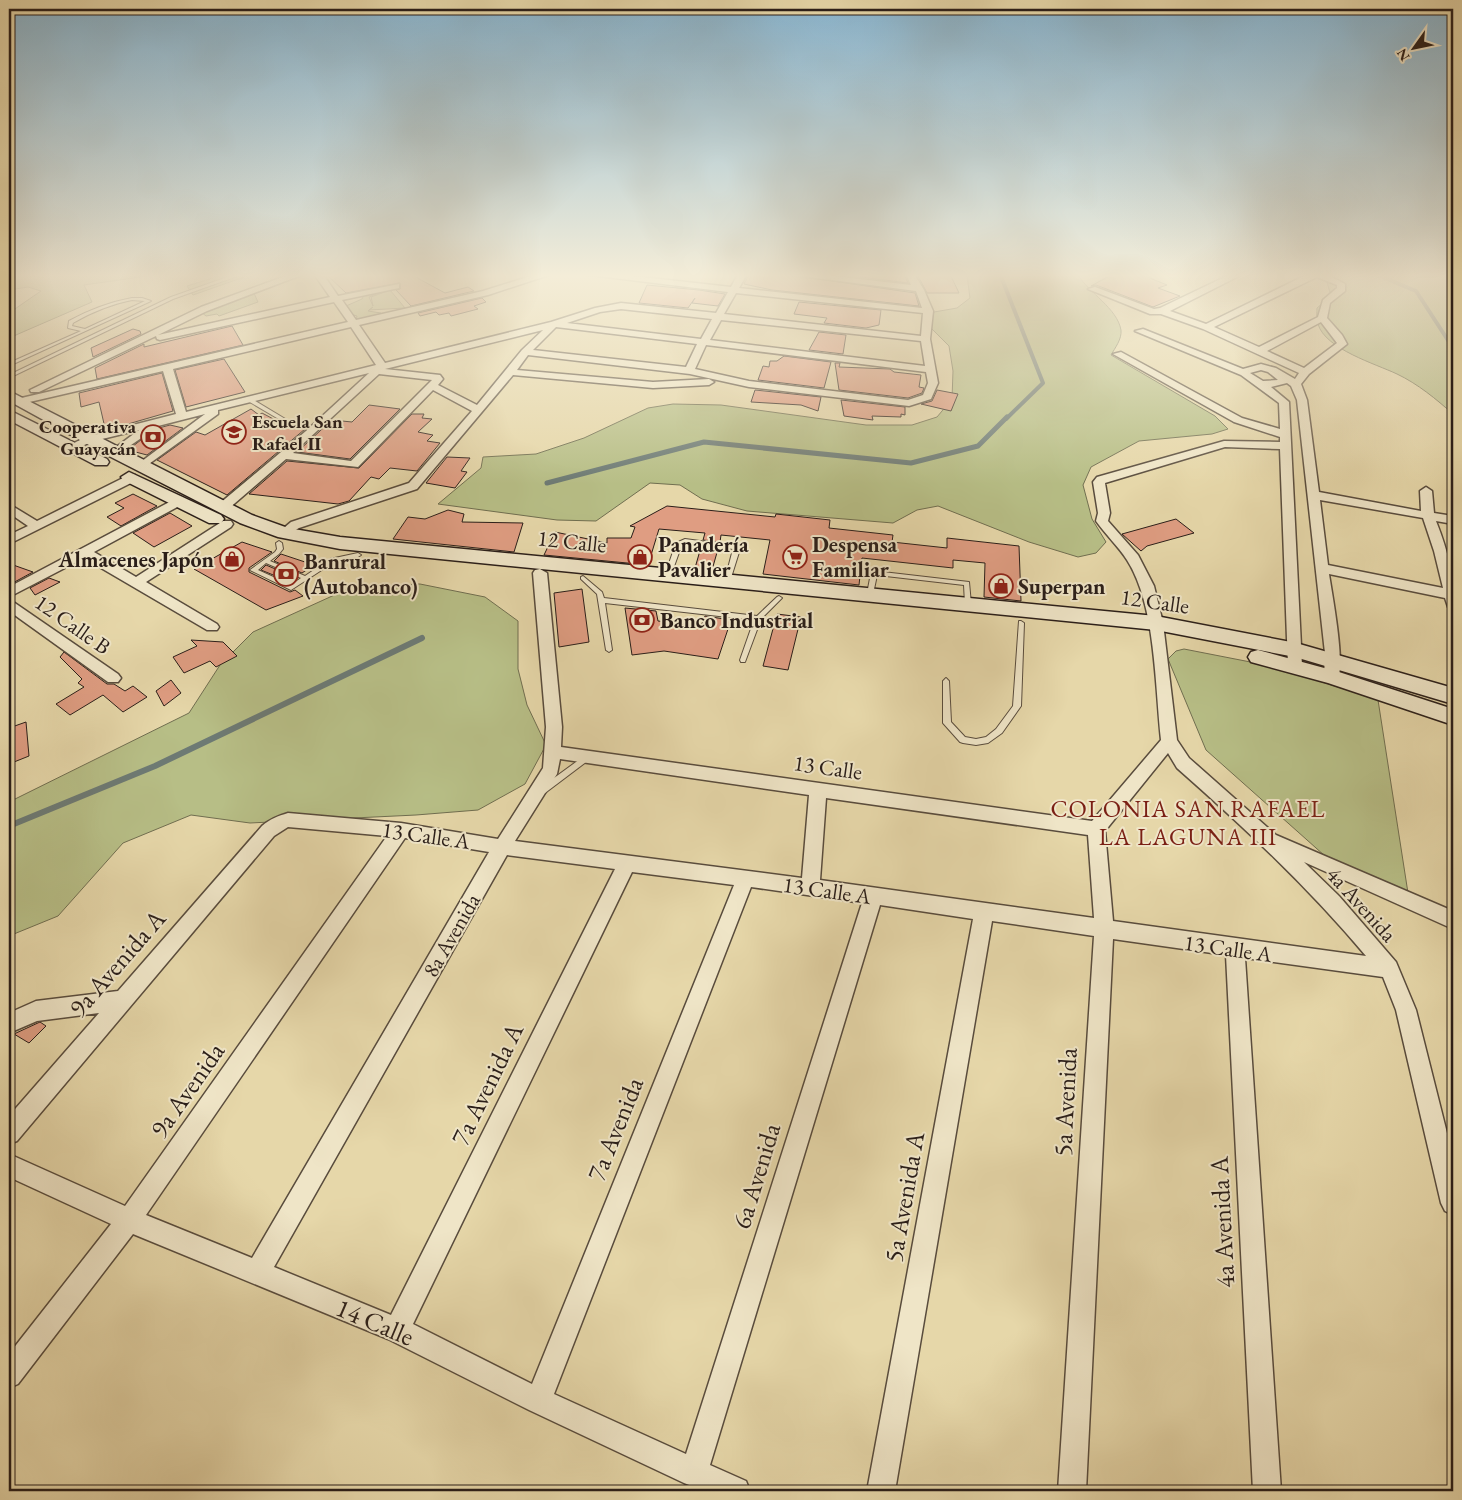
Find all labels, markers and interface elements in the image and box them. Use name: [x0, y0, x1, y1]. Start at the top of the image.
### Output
north arrow: [1390, 22, 1440, 72]
text: N: [1392, 45, 1414, 65]
place label: Escuela San Rafael II: [252, 409, 343, 456]
place label: Cooperativa Guayacán: [39, 414, 137, 461]
school or university icon: Escuela San Rafael II: [221, 419, 247, 445]
bank icon: Cooperativa Guayacán: [140, 424, 166, 450]
street label: 12 Calle: [536, 523, 608, 560]
place label: Panadería Pavalier: [658, 530, 749, 584]
place label: Despensa Familiar: [812, 530, 898, 584]
shop icon: Panadería Pavalier: [627, 544, 653, 570]
supermarket icon: Despensa Familiar: [782, 544, 808, 570]
place label: Almacenes Japón: [58, 545, 215, 574]
shop icon: Almacenes Japón: [219, 546, 245, 572]
place label: Banrural (Autobanco): [304, 547, 418, 601]
bank icon: Banrural (Autobanco): [273, 561, 299, 587]
place label: Superpan: [1018, 572, 1106, 601]
shop icon: Superpan: [988, 573, 1014, 599]
street label: 12 Calle: [1119, 582, 1192, 621]
street label: 12 Calle B: [29, 588, 116, 661]
place label: Banco Industrial: [660, 606, 813, 635]
bank icon: Banco Industrial: [629, 607, 655, 633]
street label: 13 Calle: [792, 748, 865, 787]
district label: COLONIA SAN RAFAEL LA LAGUNA III: [1050, 793, 1326, 852]
street label: 13 Calle A: [380, 815, 473, 856]
street label: 4a Avenida: [1320, 860, 1403, 948]
street label: 13 Calle A: [781, 870, 874, 911]
street label: 8a Avenida: [416, 888, 487, 982]
street label: 9a Avenida A: [61, 901, 174, 1024]
street label: 13 Calle A: [1182, 928, 1275, 969]
street label: 7a Avenida A: [443, 1016, 532, 1151]
street label: 9a Avenida: [142, 1035, 232, 1144]
street label: 5a Avenida: [1045, 1046, 1085, 1157]
street label: 7a Avenida: [579, 1072, 651, 1186]
street label: 6a Avenida: [724, 1118, 788, 1233]
street label: 5a Avenida A: [876, 1128, 932, 1265]
street label: 4a Avenida A: [1202, 1154, 1242, 1289]
street label: 14 Calle: [331, 1290, 419, 1354]

